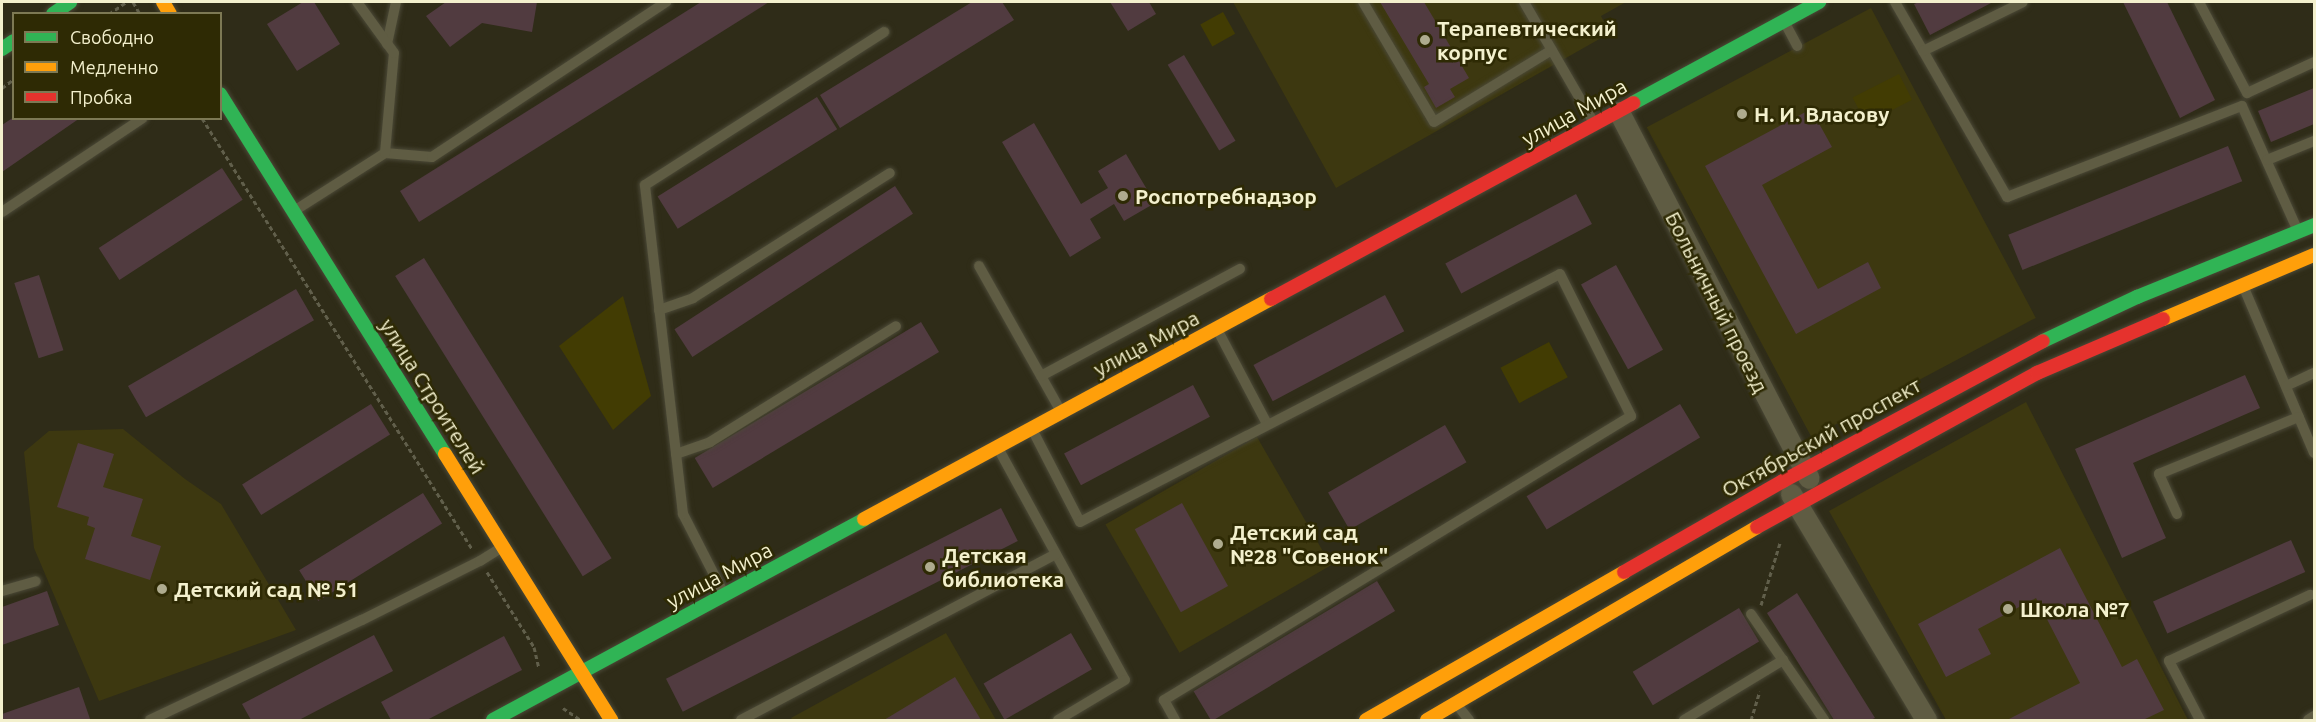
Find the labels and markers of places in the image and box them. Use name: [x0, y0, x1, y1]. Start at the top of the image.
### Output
place label: Терапевтический корпус: [1437, 15, 1617, 65]
marker: Терапевтический корпус: [1418, 33, 1432, 47]
place label: Н. И. Власову: [1754, 101, 1889, 127]
marker: Н. И. Власову: [1735, 107, 1749, 121]
place label: Роспотребнадзор: [1135, 183, 1317, 209]
marker: Роспотребнадзор: [1116, 189, 1130, 203]
place label: Детский сад №28 "Совенок": [1230, 519, 1388, 569]
marker: Детский сад №28 "Совенок": [1211, 537, 1225, 551]
place label: Детская библиотека: [942, 542, 1064, 592]
marker: Детская библиотека: [923, 560, 937, 574]
place label: Детский сад № 51: [174, 576, 359, 602]
marker: Детский сад № 51: [155, 582, 169, 596]
place label: Школа №7: [2020, 596, 2130, 622]
marker: Школа №7: [2001, 602, 2015, 616]

